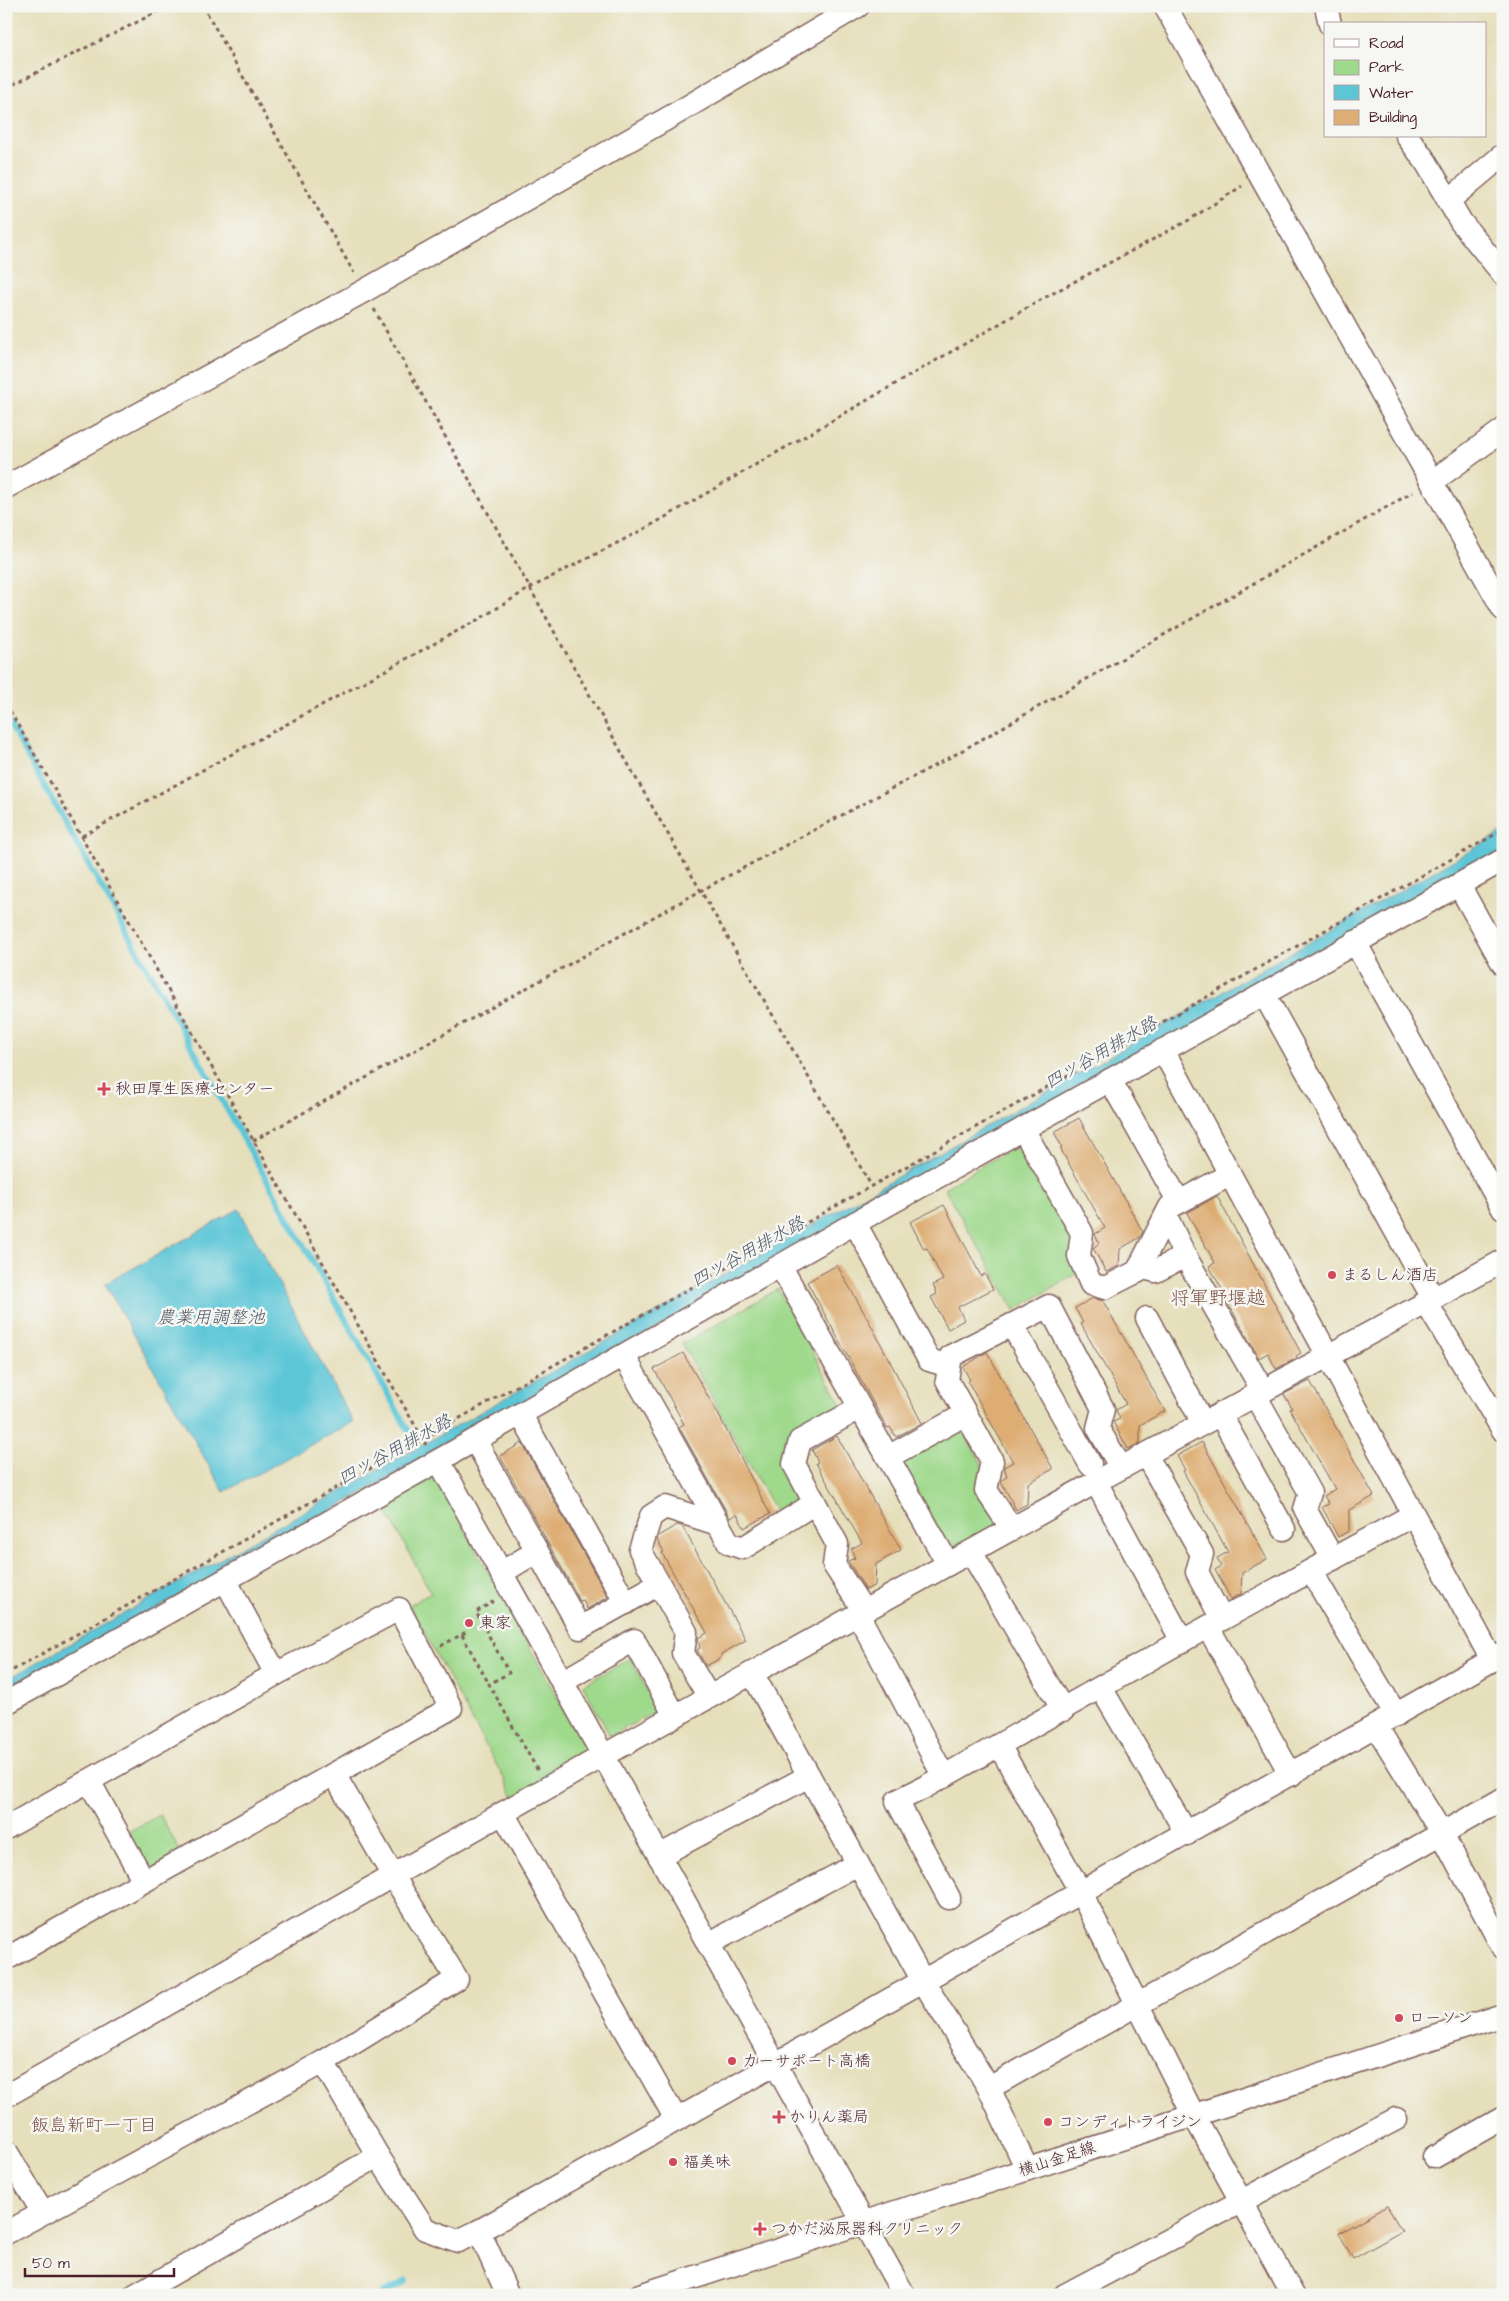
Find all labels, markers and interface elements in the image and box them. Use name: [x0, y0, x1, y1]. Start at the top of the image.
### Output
legend: [1324, 22, 1486, 138]
text: Road: [1369, 33, 1404, 54]
text: Park: [1369, 57, 1404, 78]
text: Water: [1369, 83, 1413, 104]
text: Building: [1369, 107, 1417, 129]
water label: 四ツ谷用排水路: [1040, 1010, 1163, 1095]
place label: 秋田厚生医療センター: [115, 1078, 274, 1100]
marker: 秋田厚生医療センター: [97, 1082, 111, 1096]
water label: 四ツ谷用排水路: [687, 1210, 810, 1293]
place label: まるしん酒店: [1342, 1264, 1438, 1286]
marker: まるしん酒店: [1326, 1269, 1338, 1281]
district label: 将軍野堰越: [1170, 1285, 1266, 1312]
water label: 農業用調整池: [157, 1305, 266, 1330]
water label: 四ツ谷用排水路: [334, 1408, 457, 1491]
place label: 東家: [479, 1612, 511, 1634]
marker: 東家: [463, 1617, 475, 1629]
place label: ローソン: [1409, 2007, 1473, 2029]
marker: ローソン: [1393, 2012, 1405, 2024]
place label: カーサポート高橋: [742, 2050, 871, 2072]
marker: カーサポート高橋: [726, 2055, 738, 2067]
place label: かりん薬局: [789, 2106, 869, 2128]
marker: かりん薬局: [773, 2111, 785, 2123]
place label: コンディトライジン: [1058, 2111, 1202, 2133]
district label: 飯島新町一丁目: [31, 2113, 157, 2138]
marker: コンディトライジン: [1042, 2116, 1054, 2128]
street label: 横山金足線: [1016, 2136, 1098, 2182]
place label: 福美味: [683, 2151, 731, 2173]
marker: 福美味: [667, 2156, 679, 2168]
place label: つかだ泌尿器科クリニック: [771, 2218, 963, 2240]
marker: つかだ泌尿器科クリニック: [753, 2222, 767, 2236]
scale bar: [25, 2246, 174, 2278]
text: 50 m: [32, 2253, 70, 2274]

